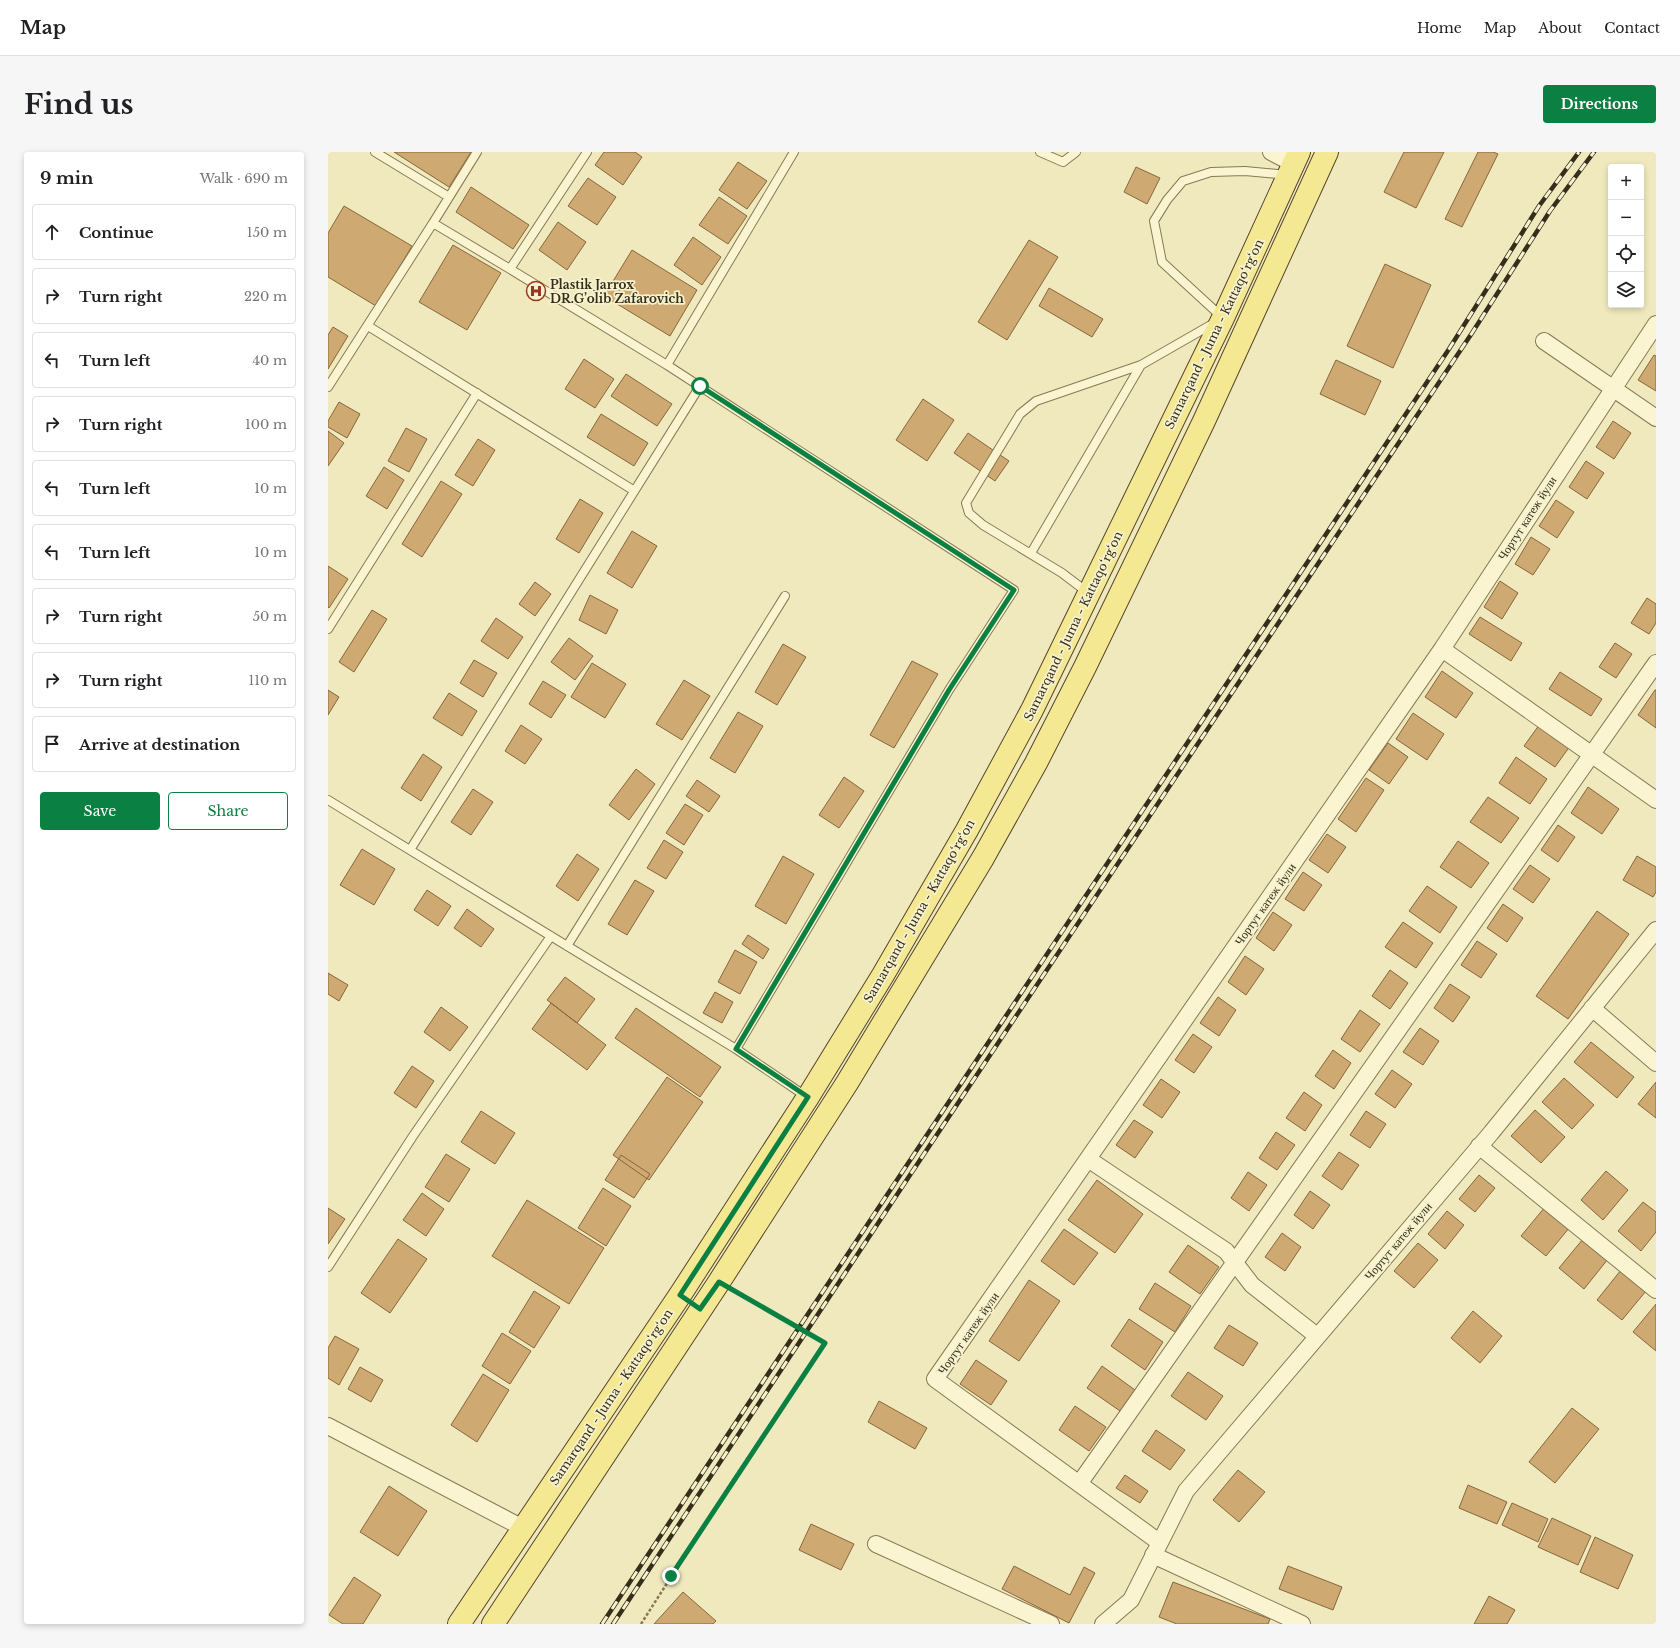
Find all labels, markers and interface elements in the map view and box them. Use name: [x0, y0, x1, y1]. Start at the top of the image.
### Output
text: Map: [20, 16, 66, 39]
text: Home: [1417, 19, 1462, 37]
text: Map: [1484, 19, 1516, 37]
text: About: [1538, 19, 1582, 37]
text: Contact: [1604, 19, 1660, 37]
button: Directions: [1543, 85, 1656, 123]
text: Find us: [24, 87, 134, 122]
map controls: [1608, 164, 1644, 308]
button: +: [1608, 164, 1644, 200]
text: 9 min: [40, 168, 93, 189]
text: Walk · 690 m: [200, 170, 288, 187]
button: −: [1608, 200, 1644, 236]
icon: ahead: [41, 221, 63, 243]
text: Continue: [79, 223, 154, 242]
text: 150 m: [247, 224, 287, 241]
button: locate: [1608, 236, 1644, 272]
street label: Samarqand - Juma - Kattaqo‘rg‘on: [1161, 237, 1267, 431]
button: layers: [1608, 272, 1644, 308]
place label: Plastik Jarrox DR.G’olib Zafarovich: [550, 277, 684, 306]
hospital icon: Plastik Jarrox DR.G’olib Zafarovich: [525, 280, 547, 302]
icon: right: [41, 285, 63, 307]
text: Turn right: [79, 287, 162, 306]
text: 220 m: [244, 288, 287, 305]
icon: left: [41, 349, 63, 371]
text: Turn left: [79, 351, 150, 370]
text: 40 m: [252, 352, 287, 369]
route start: [691, 377, 709, 395]
icon: right: [41, 413, 63, 435]
text: Turn right: [79, 415, 162, 434]
text: 100 m: [245, 416, 287, 433]
street label: Чортут катеж йули: [1494, 473, 1560, 563]
icon: left: [41, 477, 63, 499]
text: Turn left: [79, 479, 150, 498]
text: 10 m: [254, 480, 287, 497]
street label: Samarqand - Juma - Kattaqo‘rg‘on: [1020, 529, 1126, 723]
icon: left: [41, 541, 63, 563]
text: Turn left: [79, 543, 150, 562]
text: 10 m: [254, 544, 287, 561]
icon: right: [41, 605, 63, 627]
text: Turn right: [79, 607, 162, 626]
text: 50 m: [253, 608, 287, 625]
icon: right: [41, 669, 63, 691]
text: Turn right: [79, 671, 162, 690]
text: 110 m: [248, 672, 287, 689]
icon: arrive: [41, 733, 63, 755]
text: Arrive at destination: [79, 735, 240, 754]
button: Save: [40, 792, 160, 830]
button: Share: [168, 792, 288, 830]
street label: Samarqand - Juma - Kattaqo‘rg‘on: [860, 817, 978, 1005]
street label: Чортут катеж йули: [1231, 860, 1299, 948]
street label: Чортут катеж йули: [1361, 1199, 1435, 1283]
street label: Чортут катеж йули: [934, 1289, 1002, 1377]
street label: Samarqand - Juma - Kattaqo‘rg‘on: [546, 1306, 676, 1488]
route end: [662, 1567, 680, 1585]

